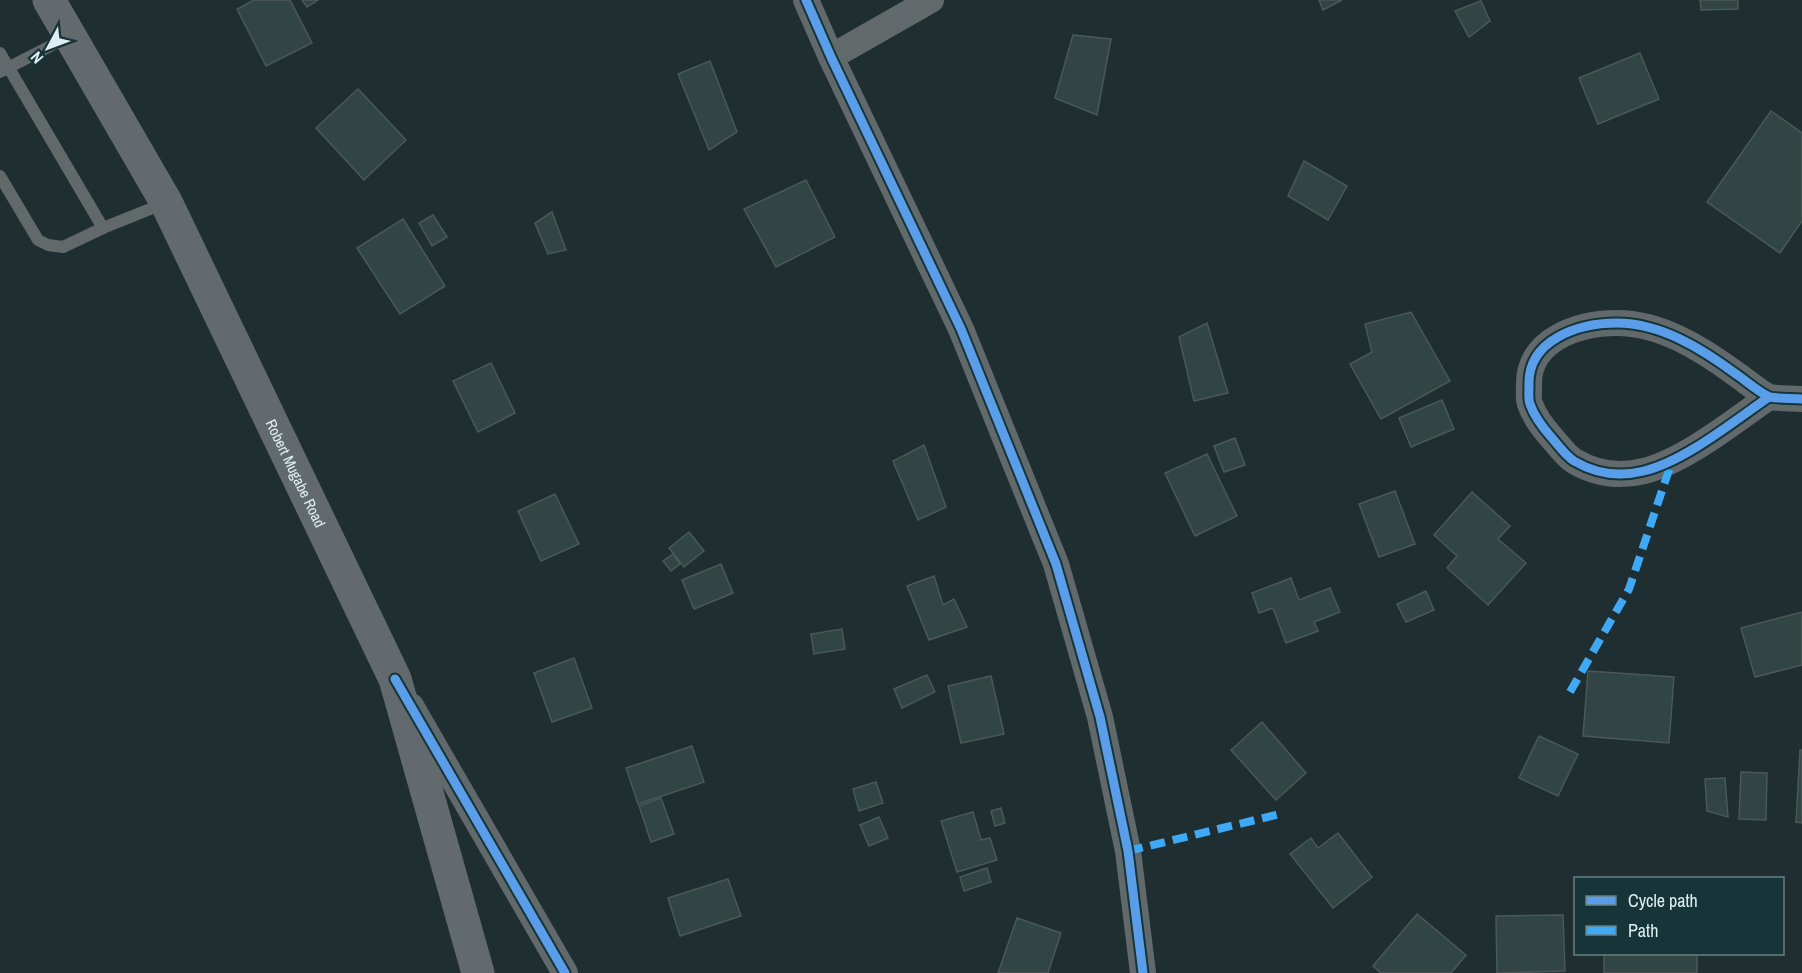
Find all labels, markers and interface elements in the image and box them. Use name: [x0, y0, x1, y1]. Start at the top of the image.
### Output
north arrow: [18, 18, 78, 78]
text: N: [25, 47, 48, 69]
street label: Robert Mugabe Road: [261, 415, 331, 531]
legend: [1574, 877, 1784, 955]
text: Cycle path: [1628, 888, 1698, 913]
text: Path: [1628, 918, 1658, 943]

